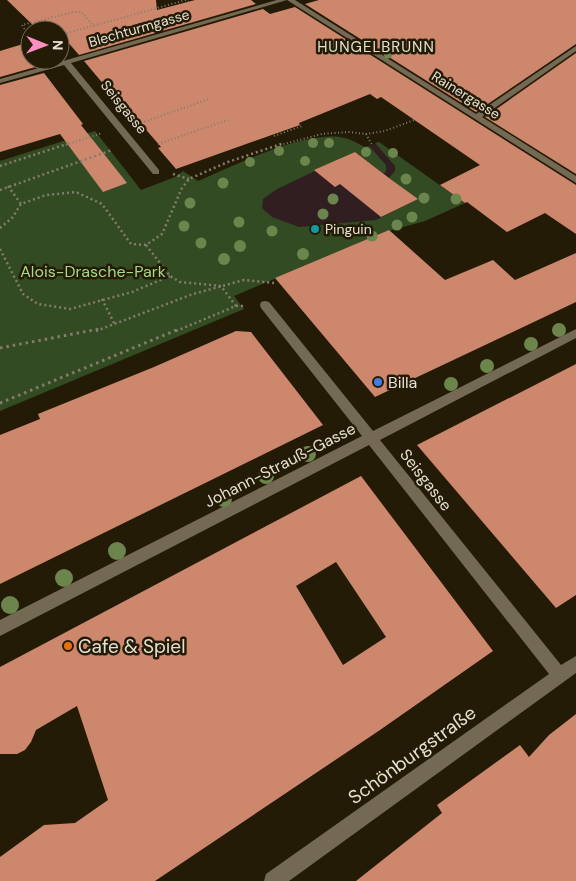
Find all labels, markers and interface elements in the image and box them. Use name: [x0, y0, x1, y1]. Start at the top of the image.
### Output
street label: Blechturmgasse: [86, 5, 192, 51]
north arrow: [20, 20, 70, 70]
district label: HUNGELBRUNN: [317, 37, 435, 57]
text: N: [49, 40, 67, 50]
street label: Rainergasse: [428, 67, 504, 123]
street label: Seisgasse: [97, 77, 151, 138]
place label: Pinguin: [325, 220, 372, 238]
marker: Pinguin: [309, 223, 321, 235]
park label: Alois-Drasche-Park: [20, 261, 166, 282]
place label: Billa: [388, 372, 417, 393]
marker: Billa: [372, 376, 384, 388]
street label: Johann-Strauß-Gasse: [201, 418, 359, 512]
street label: Seisgasse: [395, 445, 457, 515]
place label: Cafe & Spiel: [78, 634, 185, 659]
marker: Cafe & Spiel: [62, 640, 74, 652]
street label: Schönburgstraße: [343, 700, 481, 810]

